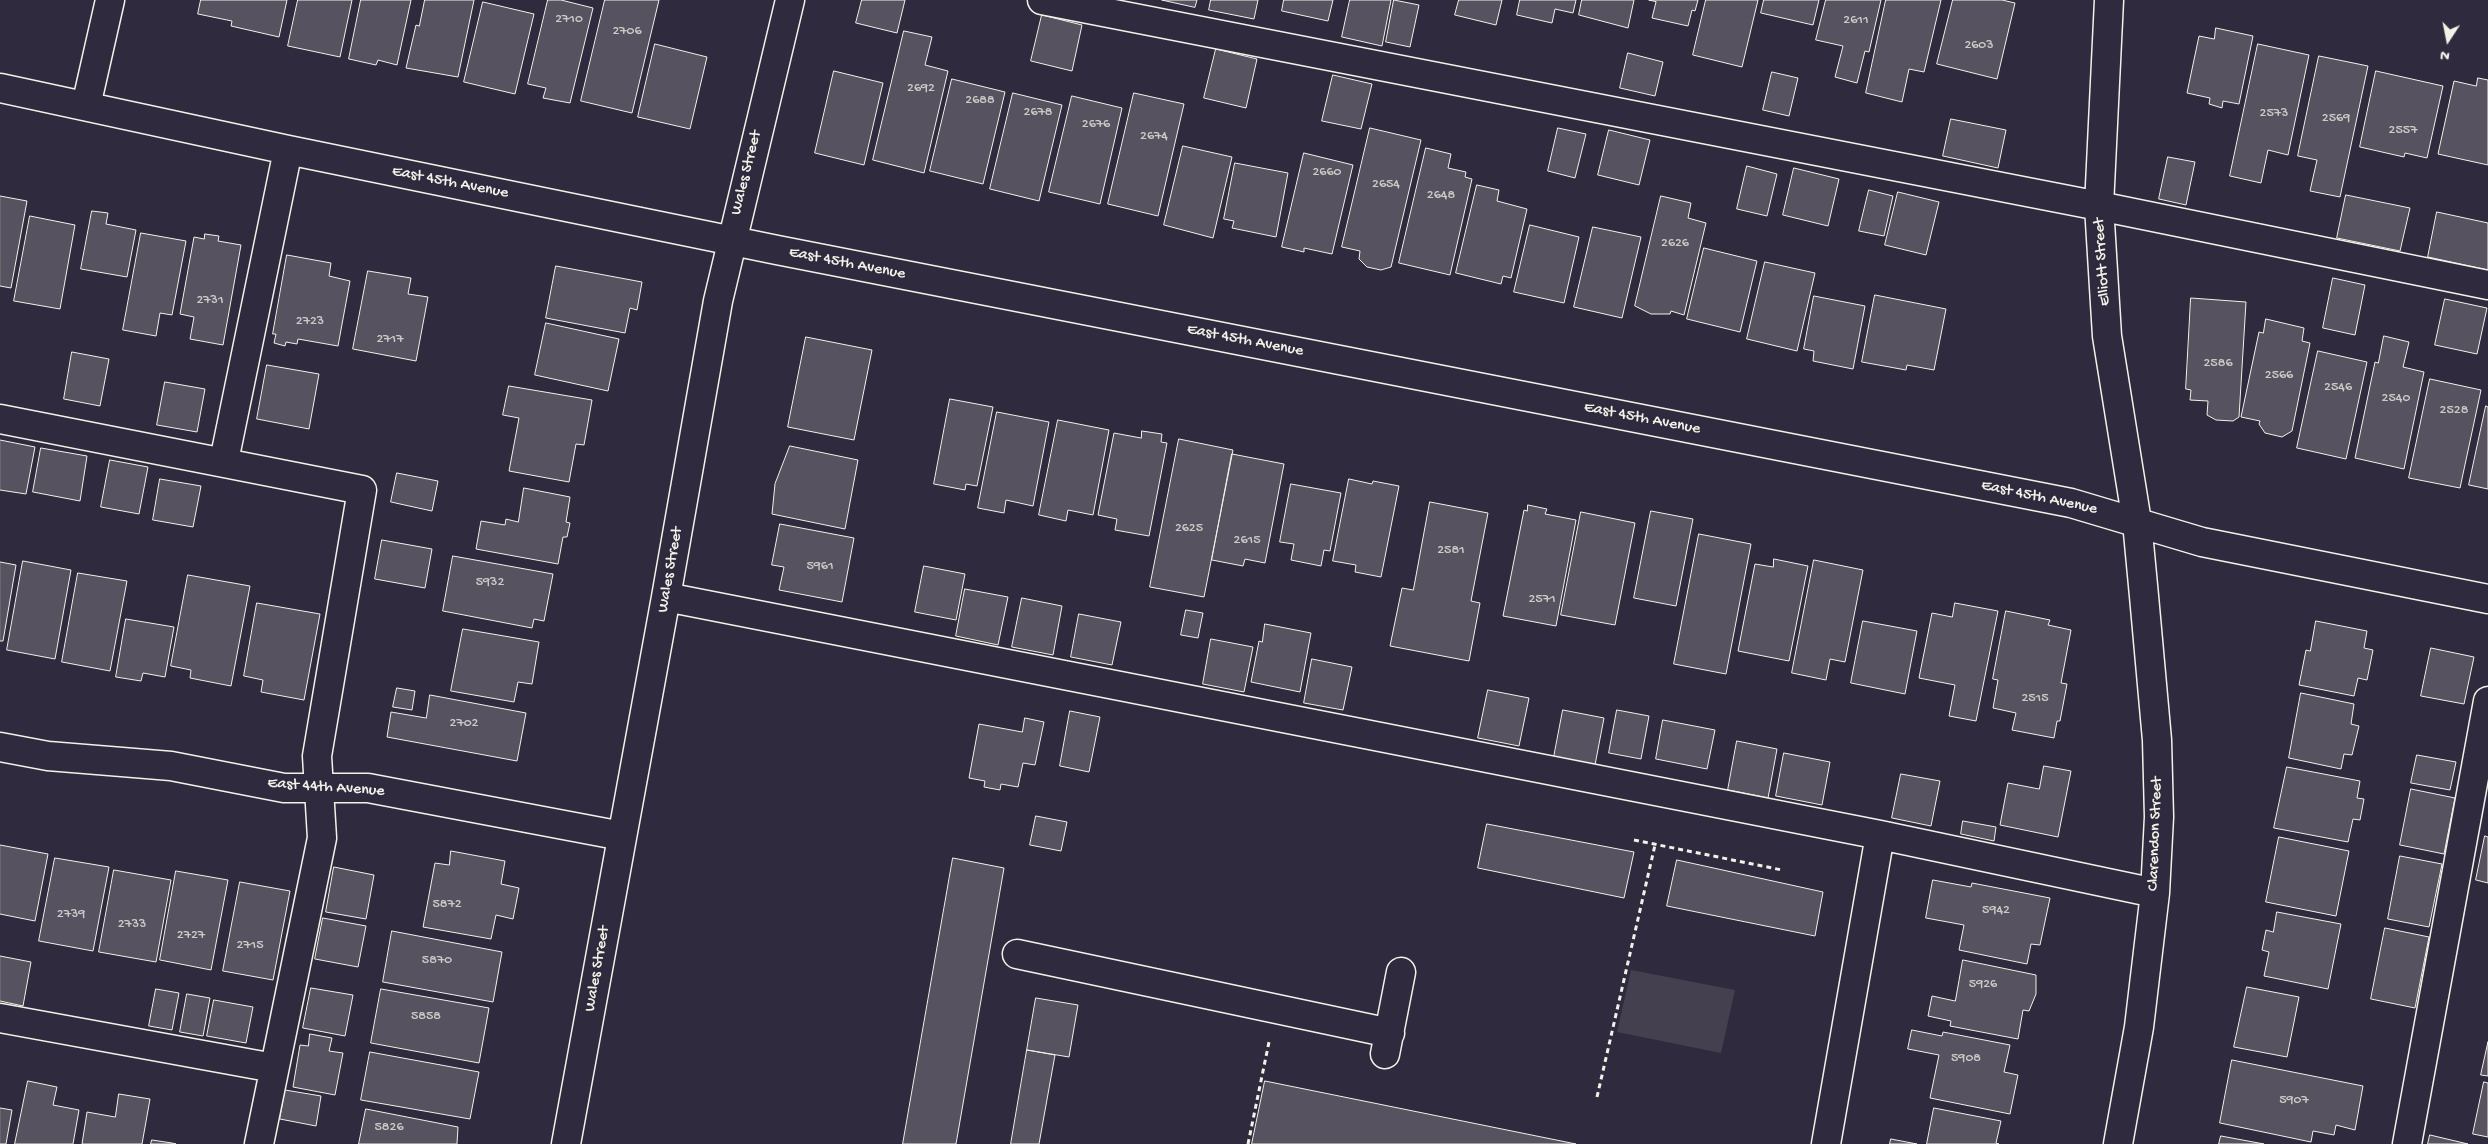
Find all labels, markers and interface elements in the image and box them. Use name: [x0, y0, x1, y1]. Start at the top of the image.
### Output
house number: 2710: [555, 12, 583, 28]
house number: 2611: [1843, 13, 1869, 29]
north arrow: [2423, 15, 2473, 65]
house number: 2706: [612, 24, 642, 40]
house number: 2603: [1964, 38, 1994, 54]
text: N: [2439, 46, 2451, 64]
house number: 2692: [907, 81, 935, 97]
house number: 2688: [965, 93, 995, 109]
house number: 2678: [1024, 105, 1052, 121]
house number: 2573: [2260, 106, 2288, 122]
house number: 2569: [2322, 111, 2350, 127]
house number: 2676: [1082, 117, 1110, 133]
house number: 2557: [2389, 123, 2417, 139]
street label: Wales Street: [727, 129, 767, 217]
house number: 2674: [1140, 129, 1168, 145]
street label: East 45th Avenue: [390, 162, 510, 204]
house number: 2660: [1312, 165, 1342, 181]
house number: 2654: [1372, 177, 1400, 193]
house number: 2648: [1427, 188, 1455, 204]
street label: Elliott Street: [2090, 217, 2116, 307]
house number: 2626: [1661, 236, 1689, 252]
street label: East 45th Avenue: [787, 243, 907, 285]
house number: 2731: [196, 293, 224, 309]
house number: 2723: [296, 314, 324, 330]
street label: East 45th Avenue: [1185, 320, 1305, 362]
house number: 2717: [376, 332, 404, 348]
house number: 2586: [2204, 356, 2232, 372]
house number: 2566: [2265, 368, 2293, 384]
house number: 2546: [2324, 380, 2352, 396]
house number: 2540: [2382, 391, 2410, 407]
street label: East 45th Avenue: [1582, 398, 1702, 440]
house number: 2528: [2440, 403, 2468, 419]
street label: East 45th Avenue: [1979, 476, 2099, 520]
house number: 2625: [1175, 521, 1203, 537]
street label: Wales Street: [654, 526, 688, 614]
house number: 2615: [1234, 533, 1260, 549]
house number: 2581: [1437, 543, 1465, 559]
house number: 5961: [806, 559, 834, 575]
house number: 5932: [476, 575, 504, 591]
house number: 2571: [1528, 592, 1556, 608]
house number: 2515: [2021, 691, 2049, 707]
house number: 2702: [450, 716, 478, 732]
street label: East 44th Avenue: [267, 774, 385, 802]
street label: Clarendon Street: [2144, 777, 2168, 891]
house number: 5872: [432, 897, 462, 913]
house number: 5942: [1982, 903, 2010, 919]
house number: 2739: [57, 907, 85, 923]
house number: 2733: [118, 917, 146, 933]
street label: Wales Street: [581, 925, 615, 1013]
house number: 2727: [177, 928, 205, 944]
house number: 2715: [236, 938, 264, 954]
house number: 5870: [422, 953, 452, 969]
house number: 5926: [1969, 977, 1997, 993]
house number: 5858: [411, 1009, 441, 1025]
house number: 5908: [1951, 1051, 1981, 1067]
house number: 5907: [2279, 1093, 2309, 1109]
house number: 5826: [375, 1120, 403, 1136]

